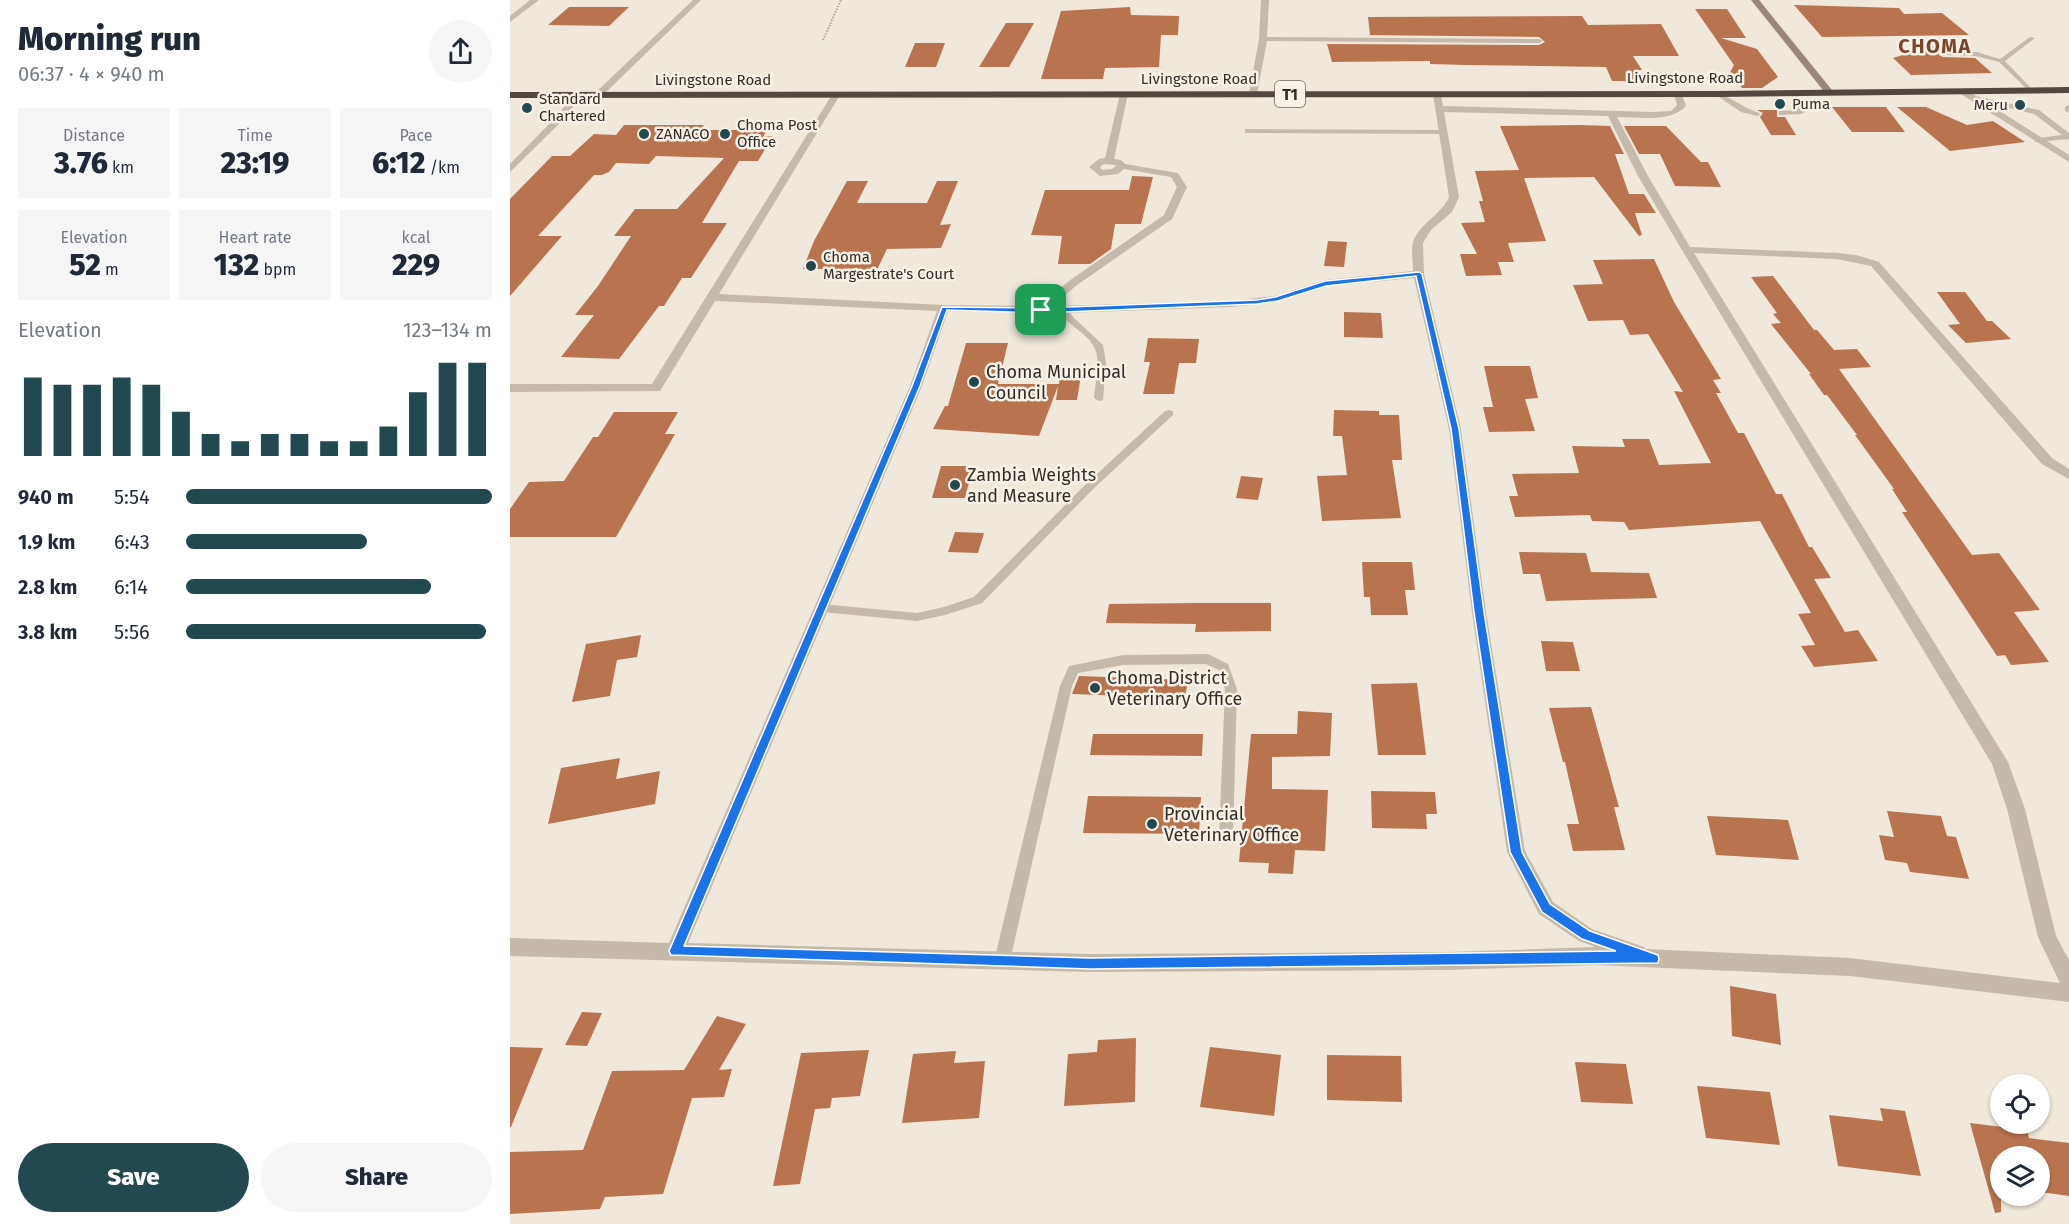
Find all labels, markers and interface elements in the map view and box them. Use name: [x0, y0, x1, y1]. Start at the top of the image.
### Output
text: Morning run: [18, 19, 201, 59]
button: share: [429, 20, 492, 83]
district label: CHOMA: [1898, 34, 1972, 58]
text: 06:37 · 4 × 940 m: [18, 62, 165, 86]
street label: Livingstone Road: [1627, 69, 1743, 87]
street label: Livingstone Road: [1141, 70, 1257, 88]
street label: Livingstone Road: [655, 71, 771, 89]
road number: T1: [1275, 81, 1305, 107]
place label: Standard Chartered: [539, 90, 606, 125]
place label: Puma: [1792, 95, 1830, 113]
place label: Meru: [1974, 96, 2008, 114]
marker: Puma: [1773, 97, 1787, 111]
marker: Meru: [2013, 98, 2027, 112]
marker: Standard Chartered: [520, 101, 534, 115]
place label: Choma Post Office: [737, 116, 818, 151]
place label: ZANACO: [656, 125, 710, 143]
text: Distance: [63, 126, 125, 145]
text: Time: [237, 126, 273, 145]
text: Pace: [399, 126, 433, 145]
marker: ZANACO: [637, 127, 651, 141]
marker: Choma Post Office: [718, 127, 732, 141]
text: 3.76: [54, 145, 108, 181]
text: 23:19: [221, 145, 289, 181]
text: 6:12: [372, 145, 425, 181]
text: km: [108, 158, 134, 177]
text: /km: [425, 158, 460, 177]
text: Elevation: [60, 228, 128, 247]
text: Heart rate: [219, 228, 291, 247]
text: kcal: [402, 228, 430, 247]
text: 52: [69, 247, 101, 283]
text: 132: [214, 247, 259, 283]
text: 229: [392, 247, 440, 283]
place label: Choma Margestrate's Court: [823, 248, 955, 283]
marker: Choma Margestrate's Court: [804, 259, 818, 273]
text: m: [101, 260, 119, 279]
text: bpm: [259, 260, 296, 279]
pin: [1015, 284, 1066, 335]
icon: arrive: [1024, 293, 1057, 326]
text: Elevation: [18, 318, 102, 342]
text: 123–134 m: [403, 318, 492, 342]
place label: Choma Municipal Council: [986, 361, 1126, 404]
marker: Choma Municipal Council: [967, 375, 981, 389]
place label: Zambia Weights and Measure: [967, 464, 1096, 507]
marker: Zambia Weights and Measure: [948, 478, 962, 492]
text: 940 m: [18, 485, 74, 509]
text: 5:54: [114, 485, 150, 509]
text: 1.9 km: [18, 530, 76, 554]
text: 6:43: [114, 530, 150, 554]
text: 2.8 km: [18, 575, 77, 599]
text: 6:14: [114, 575, 148, 599]
text: 3.8 km: [18, 620, 78, 644]
text: 5:56: [114, 620, 150, 644]
place label: Choma District Veterinary Office: [1107, 667, 1242, 710]
marker: Choma District Veterinary Office: [1088, 681, 1102, 695]
place label: Provincial Veterinary Office: [1164, 803, 1299, 846]
marker: Provincial Veterinary Office: [1145, 817, 1159, 831]
map controls: [1990, 1074, 2050, 1206]
button: locate: [1990, 1074, 2050, 1134]
button: Save: [18, 1143, 249, 1212]
button: Share: [261, 1143, 492, 1212]
button: layers: [1990, 1146, 2050, 1206]

